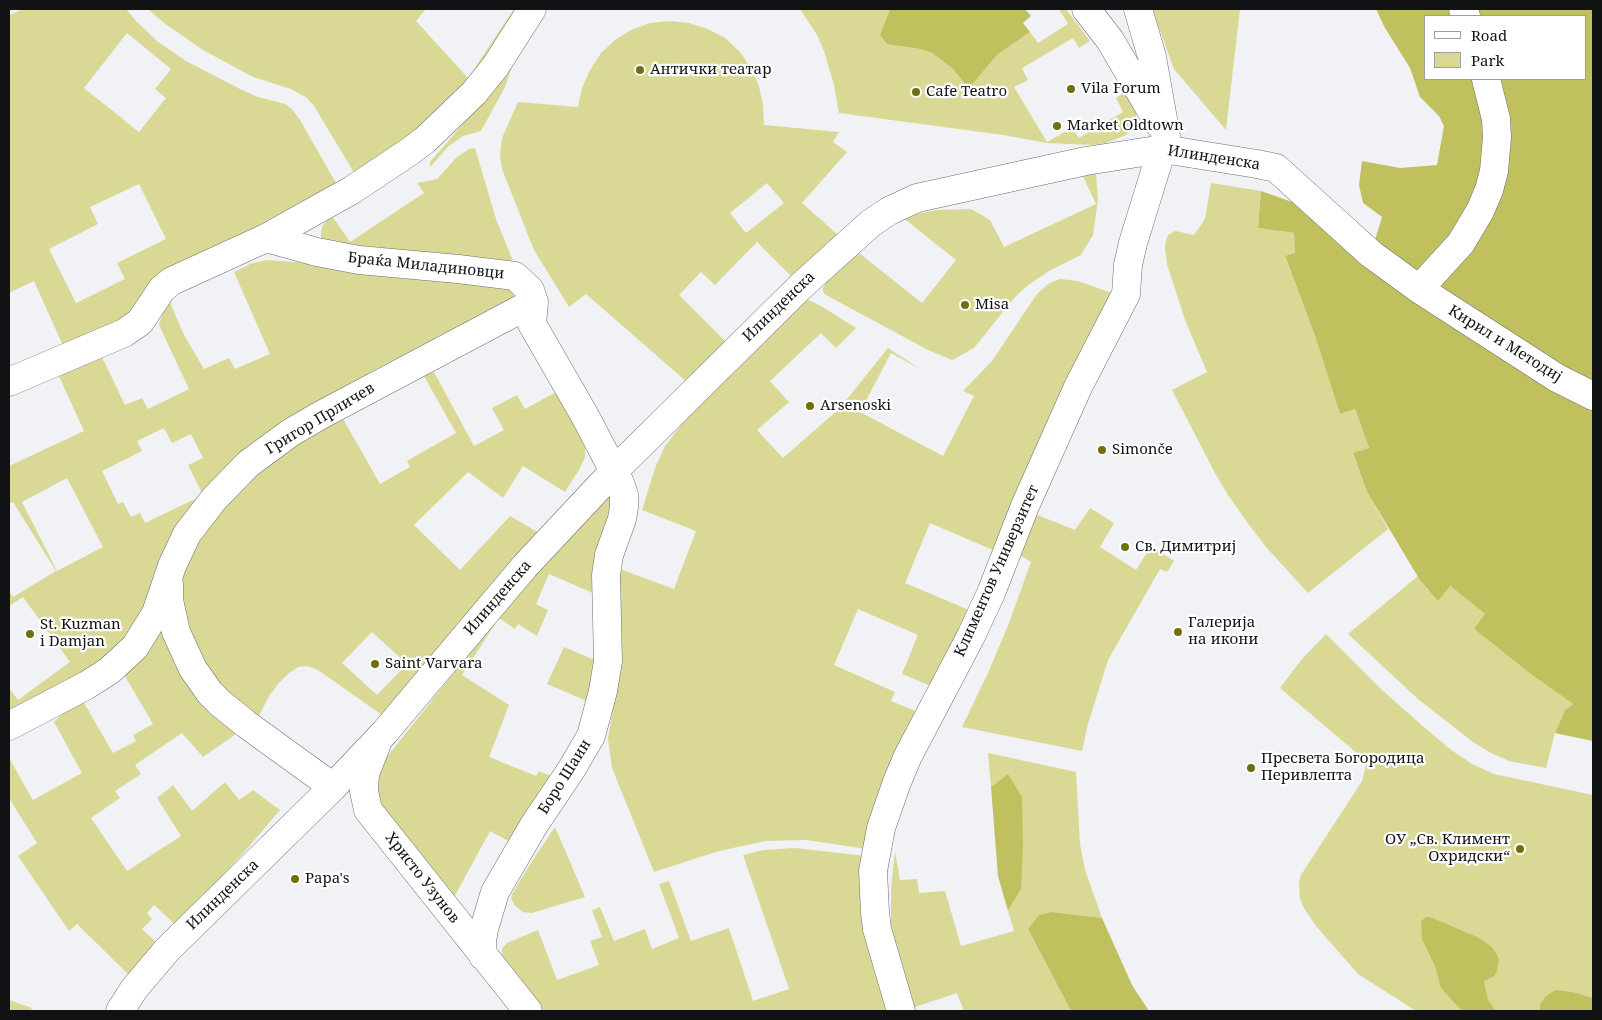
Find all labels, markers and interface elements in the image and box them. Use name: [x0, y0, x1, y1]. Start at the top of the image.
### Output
legend: [1424, 15, 1587, 80]
text: Road: [1471, 25, 1507, 45]
text: Park: [1471, 50, 1504, 70]
place label: Антички театар: [650, 61, 772, 79]
marker: Антички театар: [634, 64, 646, 76]
place label: Vila Forum: [1081, 80, 1161, 98]
place label: Cafe Teatro: [926, 83, 1007, 101]
marker: Vila Forum: [1065, 83, 1077, 95]
marker: Cafe Teatro: [910, 86, 922, 98]
place label: Market Oldtown: [1067, 117, 1184, 135]
marker: Market Oldtown: [1051, 120, 1063, 132]
street label: Илинденска: [1166, 142, 1262, 174]
street label: Браќа Миладиновци: [347, 249, 505, 283]
street label: Илинденска: [739, 268, 819, 346]
place label: Misa: [975, 296, 1009, 314]
marker: Misa: [959, 299, 971, 311]
street label: Кирил и Методиј: [1445, 302, 1565, 386]
street label: Григор Прличев: [262, 379, 378, 459]
place label: Arsenoski: [820, 397, 891, 415]
marker: Arsenoski: [804, 400, 816, 412]
place label: Simonče: [1112, 441, 1173, 459]
marker: Simonče: [1096, 444, 1108, 456]
street label: Климентов Универзитет: [951, 482, 1043, 660]
place label: Св. Димитриј: [1135, 538, 1236, 556]
marker: Св. Димитриј: [1119, 541, 1131, 553]
street label: Илинденска: [460, 557, 536, 639]
place label: Галерија на икони: [1188, 614, 1258, 649]
place label: St. Kuzman i Damjan: [40, 616, 121, 651]
marker: Галерија на икони: [1172, 626, 1184, 638]
marker: St. Kuzman i Damjan: [24, 628, 36, 640]
place label: Saint Varvara: [385, 655, 482, 673]
marker: Saint Varvara: [369, 658, 381, 670]
street label: Боро Шаин: [535, 736, 595, 818]
place label: Пресвета Богородица Перивлепта: [1261, 750, 1424, 785]
marker: Пресвета Богородица Перивлепта: [1245, 762, 1257, 774]
street label: Христо Узунов: [381, 829, 463, 927]
place label: ОУ „Св. Климент Охридски“: [1385, 831, 1510, 866]
marker: ОУ „Св. Климент Охридски“: [1514, 843, 1526, 855]
street label: Илинденска: [183, 856, 263, 934]
place label: Papa's: [305, 870, 350, 888]
marker: Papa's: [289, 873, 301, 885]

